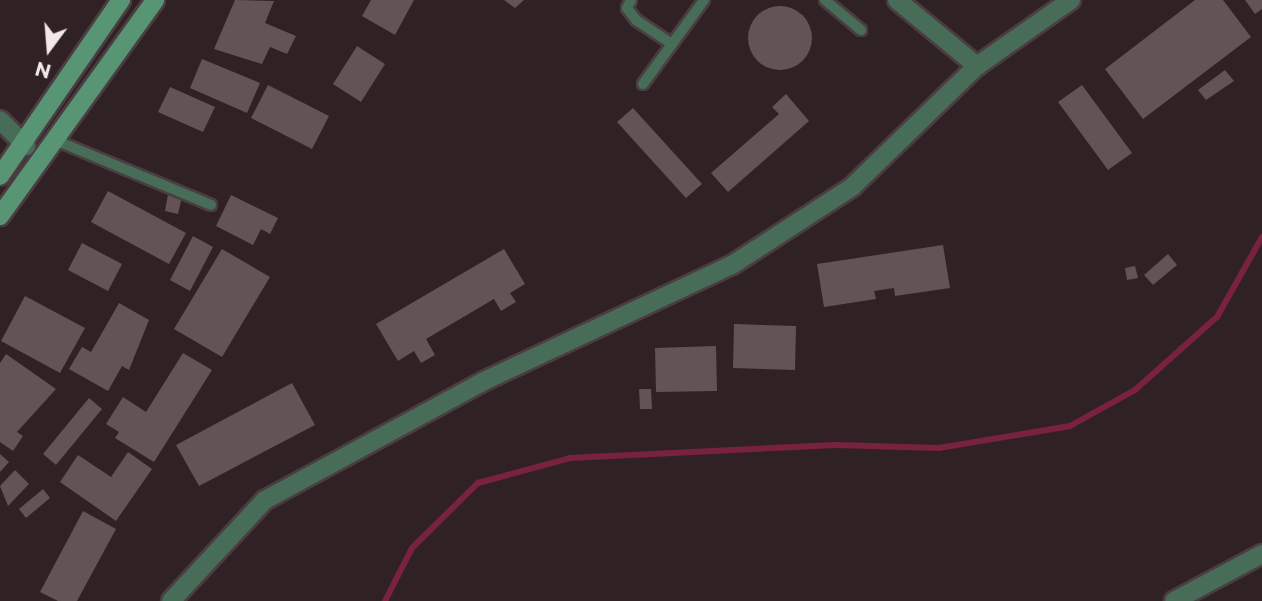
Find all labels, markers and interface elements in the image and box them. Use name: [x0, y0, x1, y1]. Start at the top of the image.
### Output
north arrow: [14, 14, 84, 84]
text: N: [33, 56, 54, 83]

